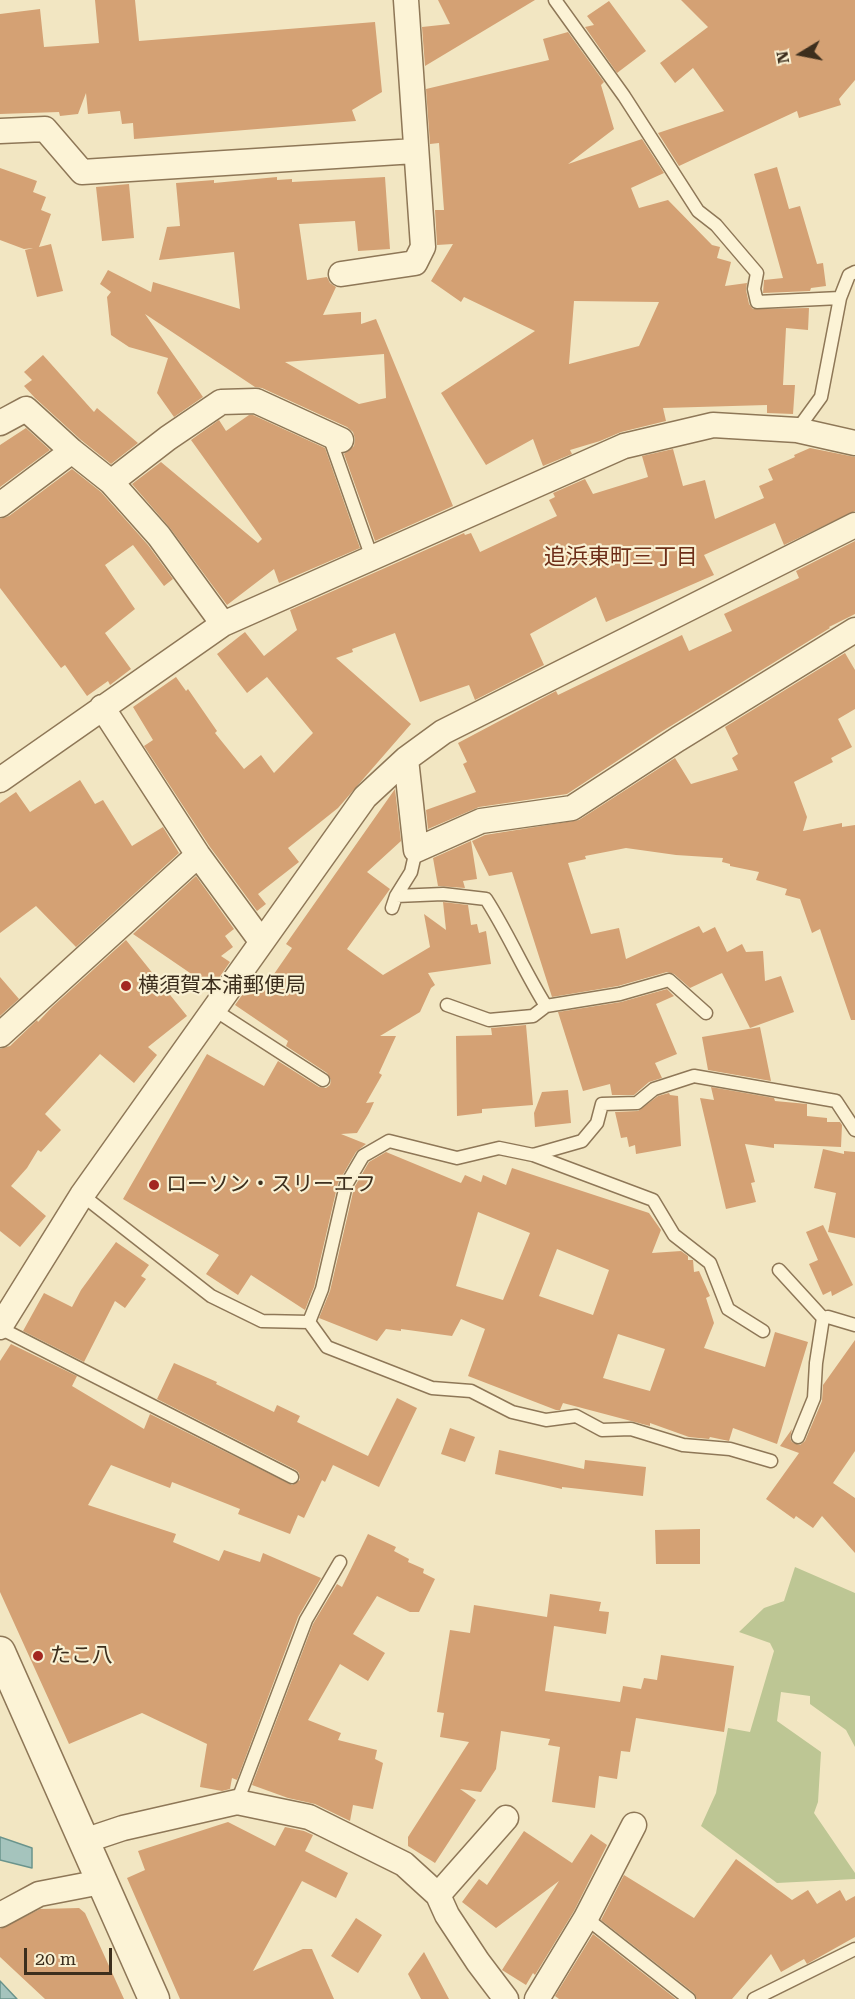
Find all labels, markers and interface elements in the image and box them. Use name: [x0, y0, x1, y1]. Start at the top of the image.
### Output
north arrow: [771, 24, 831, 84]
text: N: [772, 50, 793, 65]
district label: 追浜東町三丁目: [544, 545, 698, 571]
place label: 横須賀本浦郵便局: [138, 973, 306, 999]
marker: 横須賀本浦郵便局: [119, 979, 133, 993]
place label: ローソン・スリーエフ: [166, 1172, 376, 1198]
marker: ローソン・スリーエフ: [147, 1178, 161, 1192]
place label: たこ八: [50, 1643, 113, 1669]
marker: たこ八: [31, 1649, 45, 1663]
scale bar: [27, 1936, 116, 1974]
text: 20 m: [35, 1948, 76, 1969]

